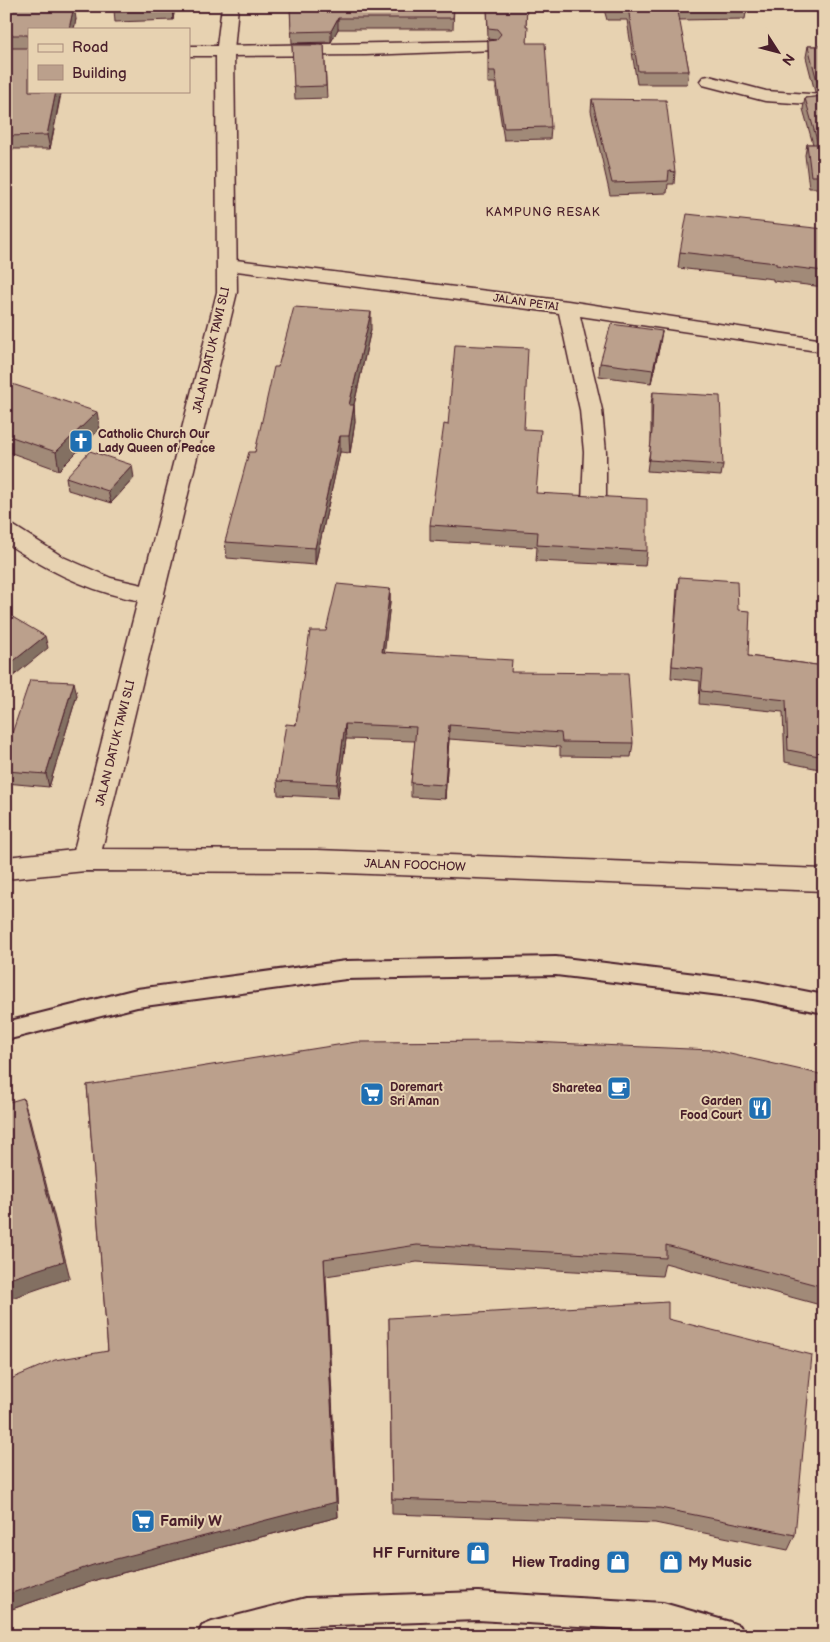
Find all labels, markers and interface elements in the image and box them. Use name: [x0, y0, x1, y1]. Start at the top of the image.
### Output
legend: [28, 28, 190, 92]
north arrow: [752, 28, 802, 78]
text: Road: [72, 38, 108, 57]
text: N: [778, 50, 798, 69]
text: Building: [72, 64, 127, 83]
district label: KAMPUNG RESAK: [486, 205, 600, 220]
street label: JALAN DATUK TAWI SLI: [190, 285, 233, 415]
street label: JALAN PETAI: [492, 291, 560, 314]
place label: Catholic Church Our Lady Queen of Peace: [98, 427, 215, 456]
church icon: Catholic Church Our Lady Queen of Peace: [68, 428, 94, 454]
street label: JALAN DATUK TAWI SLI: [93, 679, 138, 807]
street label: JALAN FOOCHOW: [364, 856, 466, 875]
cafe icon: Sharetea: [606, 1075, 632, 1101]
place label: Doremart Sri Aman: [390, 1080, 443, 1109]
supermarket icon: Doremart Sri Aman: [359, 1081, 385, 1107]
place label: Sharetea: [552, 1081, 602, 1096]
place label: Garden Food Court: [680, 1094, 742, 1123]
restaurant icon: Garden Food Court: [747, 1095, 773, 1121]
supermarket icon: Family W: [130, 1508, 156, 1534]
place label: Family W: [160, 1512, 222, 1531]
shop icon: HF Furniture: [465, 1540, 491, 1566]
place label: HF Furniture: [373, 1544, 460, 1563]
shop icon: Hiew Trading: [605, 1549, 631, 1575]
shop icon: My Music: [658, 1549, 684, 1575]
place label: Hiew Trading: [512, 1553, 600, 1572]
place label: My Music: [688, 1553, 752, 1572]

